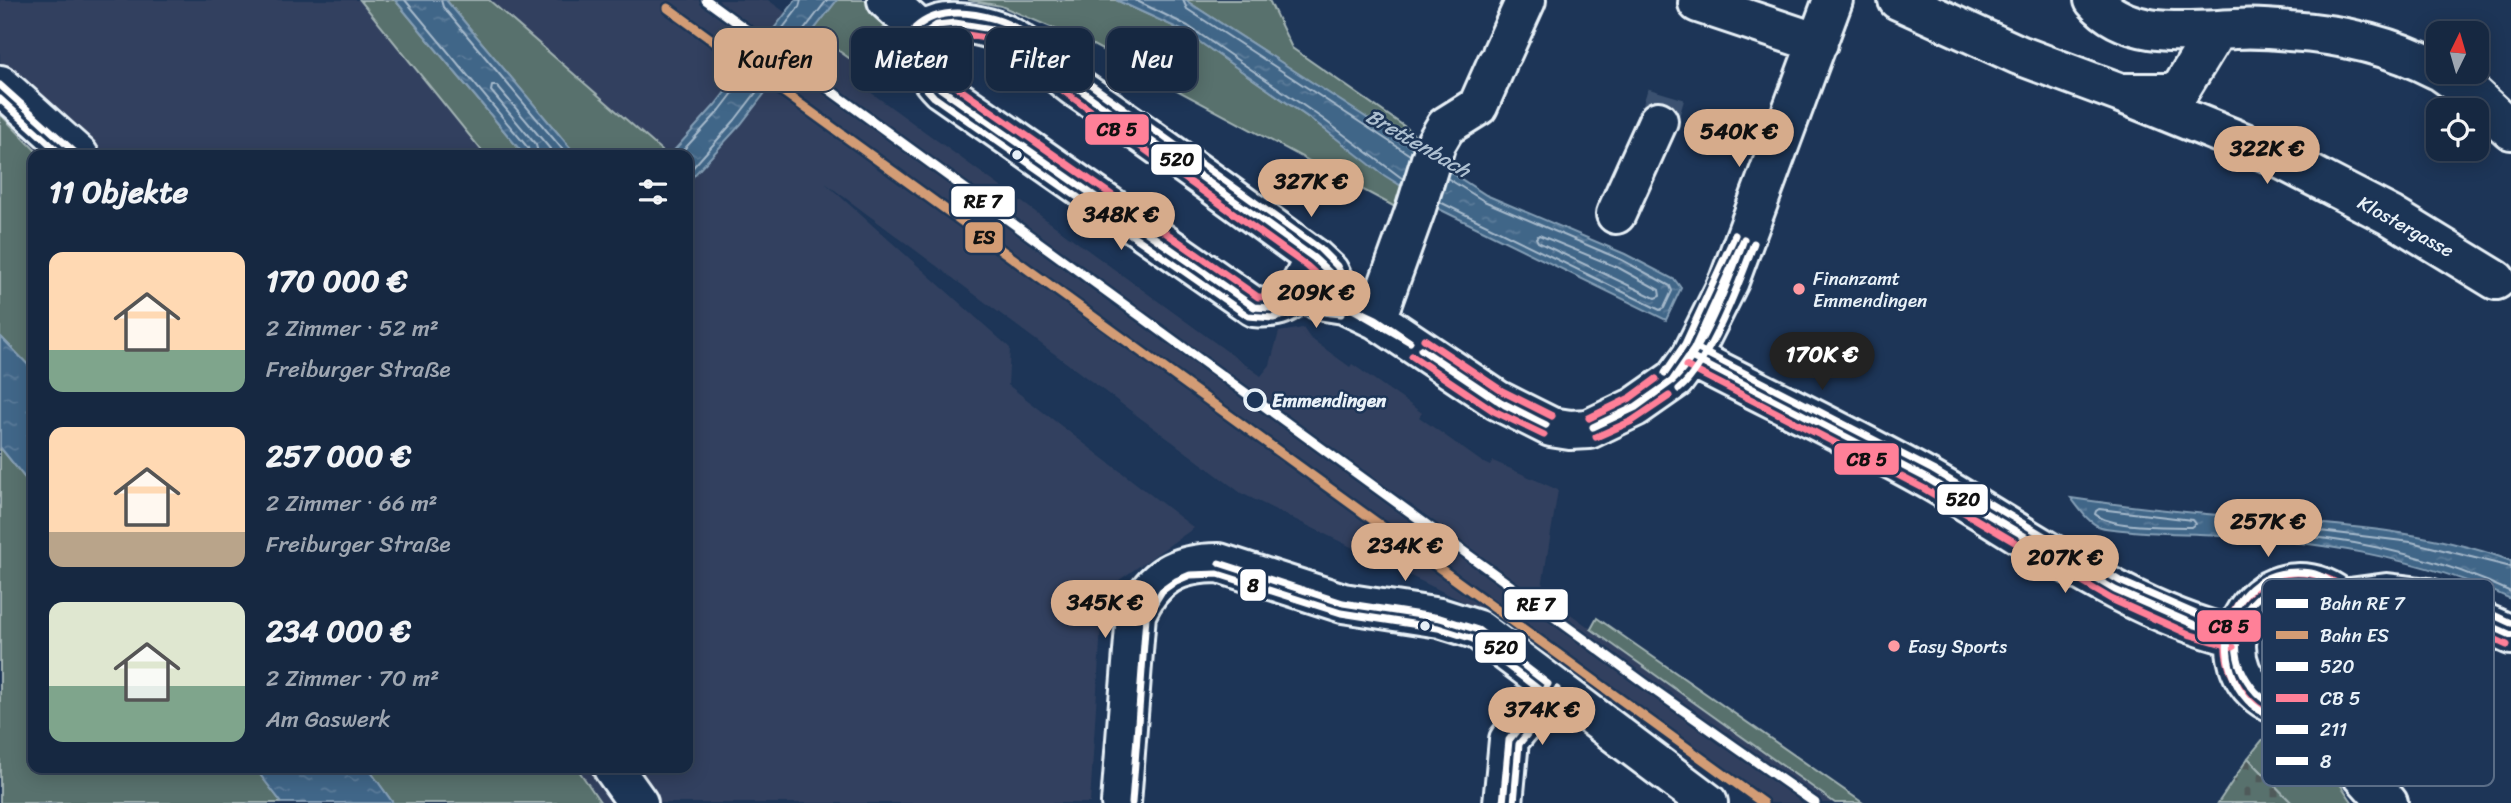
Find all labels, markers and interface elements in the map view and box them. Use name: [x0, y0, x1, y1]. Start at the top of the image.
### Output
north arrow: [2426, 21, 2488, 84]
map controls: [2426, 21, 2489, 161]
chip: Kaufen: [714, 28, 837, 91]
chip: Mieten: [851, 28, 972, 91]
chip: Filter: [986, 28, 1093, 91]
chip: Neu: [1107, 28, 1197, 91]
water label: Brettenbach: [1359, 98, 1479, 189]
button: locate: [2426, 98, 2489, 161]
pin: 540K €: [1682, 110, 1796, 169]
text: 540K €: [1700, 111, 1778, 152]
line badge: CB 5: [1084, 113, 1150, 146]
text: CB 5: [1096, 113, 1138, 146]
pin: 322K €: [2210, 127, 2324, 186]
text: 322K €: [2230, 128, 2304, 169]
line badge: 520: [1150, 143, 1203, 176]
text: 520: [1160, 143, 1194, 176]
unlabelled marker: [1010, 148, 1024, 162]
pin: 327K €: [1254, 160, 1368, 219]
text: 327K €: [1274, 161, 1348, 202]
text: 11 Objekte: [49, 165, 188, 219]
icon: filters: [634, 173, 672, 211]
line badge: RE 7: [950, 185, 1016, 218]
text: RE 7: [963, 185, 1004, 218]
street label: Klostergasse: [2351, 186, 2460, 267]
pin: 348K €: [1064, 192, 1178, 252]
text: 348K €: [1083, 194, 1159, 235]
line badge: ES: [964, 221, 1004, 254]
text: ES: [973, 221, 995, 254]
text: 170 000 €: [266, 254, 407, 308]
place label: Finanzamt Emmendingen: [1813, 262, 1927, 317]
pin: 209K €: [1259, 270, 1373, 330]
text: 209K €: [1277, 272, 1355, 313]
icon: home: [105, 280, 189, 364]
marker: Finanzamt Emmendingen: [1791, 281, 1807, 297]
text: 2 Zimmer · 52 m²: [266, 308, 439, 349]
pin: 170K €: [1765, 332, 1879, 392]
text: 170K €: [1786, 334, 1858, 375]
text: Freiburger Straße: [266, 349, 451, 390]
place label: Emmendingen: [1272, 384, 1387, 417]
marker: Emmendingen: [1244, 389, 1266, 411]
text: 257 000 €: [266, 429, 411, 483]
line badge: CB 5: [1833, 442, 1900, 476]
text: CB 5: [1846, 443, 1888, 476]
icon: home: [105, 455, 189, 539]
text: 2 Zimmer · 66 m²: [266, 483, 438, 524]
line badge: 520: [1936, 483, 1989, 516]
text: 520: [1946, 483, 1980, 516]
pin: 257K €: [2211, 500, 2325, 559]
text: 257K €: [2230, 501, 2306, 542]
text: Freiburger Straße: [266, 524, 451, 565]
pin: 234K €: [1348, 524, 1462, 583]
text: 234K €: [1367, 525, 1443, 566]
pin: 207K €: [2008, 536, 2122, 595]
text: 207K €: [2027, 537, 2103, 578]
line badge: 8: [1239, 568, 1267, 602]
text: 8: [1246, 569, 1259, 602]
legend: [2262, 579, 2494, 786]
pin: 345K €: [1048, 580, 1162, 640]
text: 345K €: [1067, 582, 1143, 623]
text: Bahn RE 7: [2320, 587, 2406, 620]
line badge: RE 7: [1503, 588, 1569, 621]
text: RE 7: [1516, 588, 1557, 621]
text: 234 000 €: [266, 604, 411, 658]
line badge: CB 5: [2196, 609, 2262, 643]
text: CB 5: [2208, 610, 2250, 643]
unlabelled marker: [1418, 619, 1432, 633]
text: Bahn ES: [2320, 619, 2389, 652]
icon: home: [105, 630, 189, 714]
place label: Easy Sports: [1908, 630, 2007, 663]
line badge: 520: [1474, 631, 1527, 664]
text: 520: [1484, 631, 1518, 664]
marker: Easy Sports: [1886, 638, 1902, 654]
text: 520: [2320, 650, 2355, 683]
text: 2 Zimmer · 70 m²: [266, 658, 439, 699]
text: CB 5: [2320, 682, 2361, 715]
pin: 374K €: [1485, 688, 1599, 747]
text: 374K €: [1504, 689, 1580, 730]
text: Am Gaswerk: [266, 699, 391, 740]
text: 211: [2320, 713, 2347, 746]
text: 8: [2320, 745, 2332, 778]

